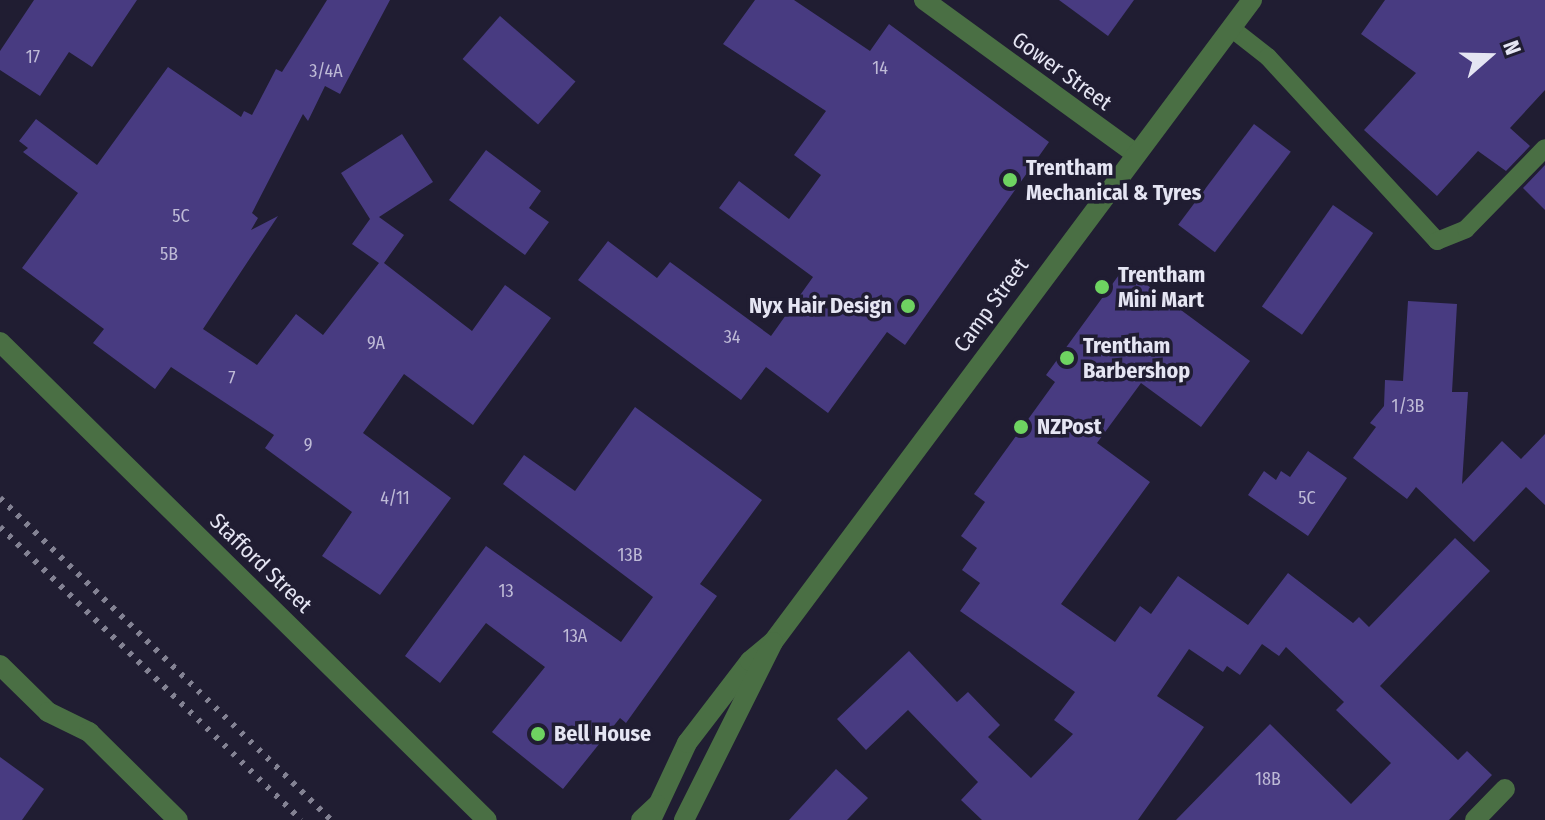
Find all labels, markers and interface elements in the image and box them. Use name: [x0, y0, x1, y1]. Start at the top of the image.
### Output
north arrow: [1449, 16, 1529, 96]
street label: Gower Street: [1007, 26, 1117, 116]
text: N: [1497, 37, 1527, 58]
house number: 17: [26, 46, 40, 68]
house number: 14: [872, 57, 888, 79]
house number: 3/4A: [309, 60, 343, 82]
place label: Trentham Mechanical & Tyres: [1026, 154, 1201, 206]
marker: Trentham Mechanical & Tyres: [1001, 171, 1019, 189]
house number: 5C: [172, 205, 190, 227]
house number: 5B: [160, 243, 178, 265]
street label: Camp Street: [948, 253, 1034, 357]
place label: Trentham Mini Mart: [1118, 261, 1205, 312]
marker: Trentham Mini Mart: [1093, 278, 1111, 296]
place label: Nyx Hair Design: [749, 293, 892, 319]
marker: Nyx Hair Design: [899, 297, 917, 315]
house number: 34: [724, 326, 740, 348]
house number: 9A: [367, 332, 385, 354]
place label: Trentham Barbershop: [1083, 332, 1190, 384]
marker: Trentham Barbershop: [1058, 349, 1076, 367]
house number: 7: [228, 367, 236, 389]
house number: 1/3B: [1392, 395, 1424, 417]
place label: NZPost: [1037, 414, 1101, 440]
marker: NZPost: [1012, 418, 1030, 436]
house number: 9: [304, 434, 312, 456]
house number: 4/11: [380, 487, 410, 509]
house number: 5C: [1298, 487, 1316, 509]
street label: Stafford Street: [204, 508, 318, 618]
house number: 13B: [618, 544, 642, 566]
house number: 13: [498, 580, 514, 602]
house number: 13A: [563, 625, 587, 647]
place label: Bell House: [554, 721, 651, 747]
marker: Bell House: [529, 725, 547, 743]
house number: 18B: [1255, 768, 1281, 790]

